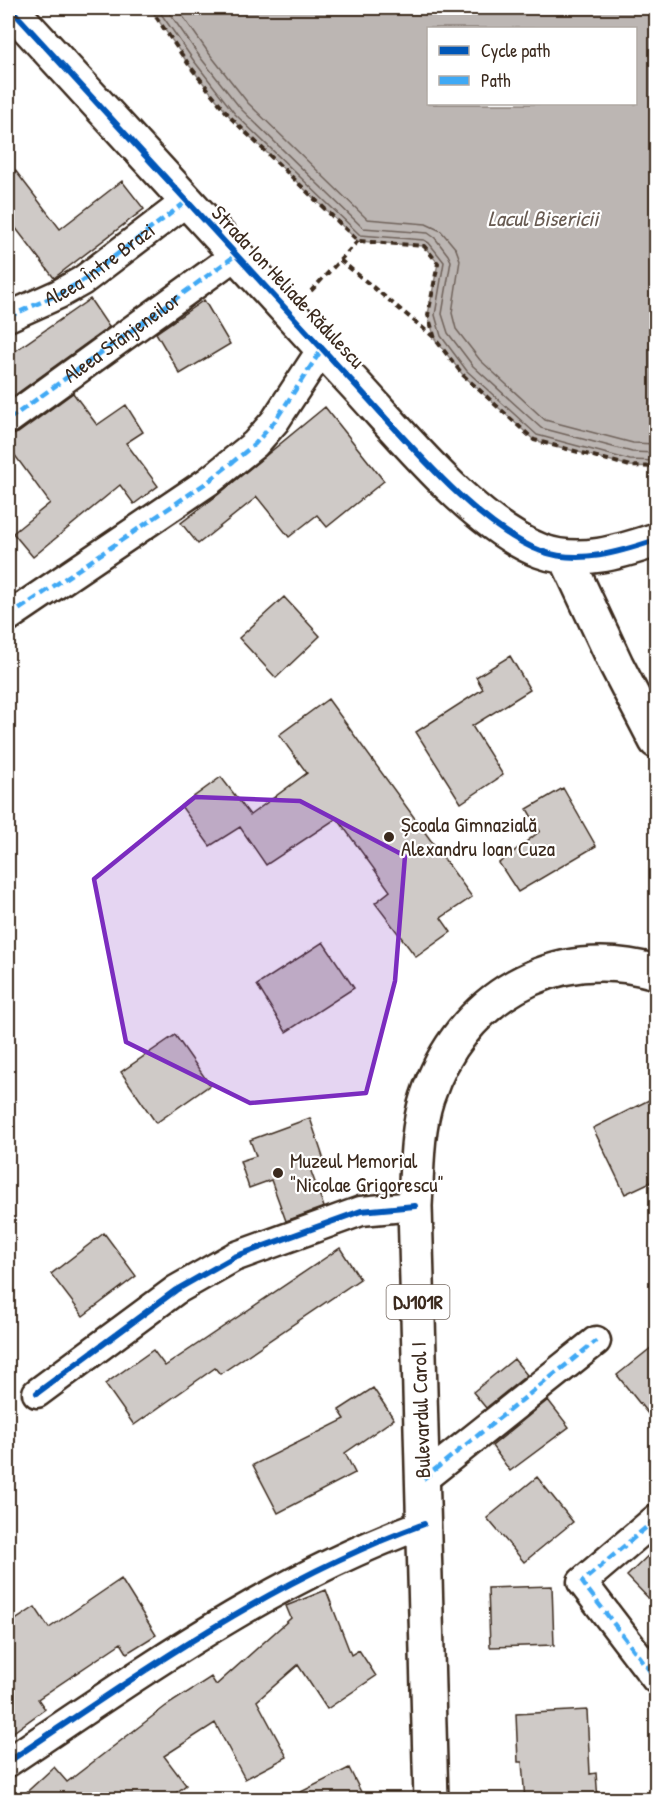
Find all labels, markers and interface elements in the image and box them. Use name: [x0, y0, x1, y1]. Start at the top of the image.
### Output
legend: [427, 27, 637, 105]
text: Cycle path: [481, 38, 551, 63]
text: Path: [481, 68, 511, 93]
street label: Strada Ion Heliade Rădulescu: [205, 199, 372, 375]
water label: Lacul Bisericii: [488, 203, 600, 233]
street label: Aleea Între Brazi: [40, 216, 161, 313]
street label: Aleea Stânjeneilor: [57, 285, 186, 389]
place label: Școala Gimnazială Alexandru Ioan Cuza: [401, 810, 555, 863]
marker: Școala Gimnazială Alexandru Ioan Cuza: [382, 830, 396, 844]
place label: Muzeul Memorial "Nicolae Grigorescu": [290, 1146, 444, 1199]
marker: Muzeul Memorial "Nicolae Grigorescu": [271, 1166, 285, 1180]
road number: DJ101R: [386, 1285, 450, 1319]
street label: Bulevardul Carol I: [404, 1341, 437, 1479]

